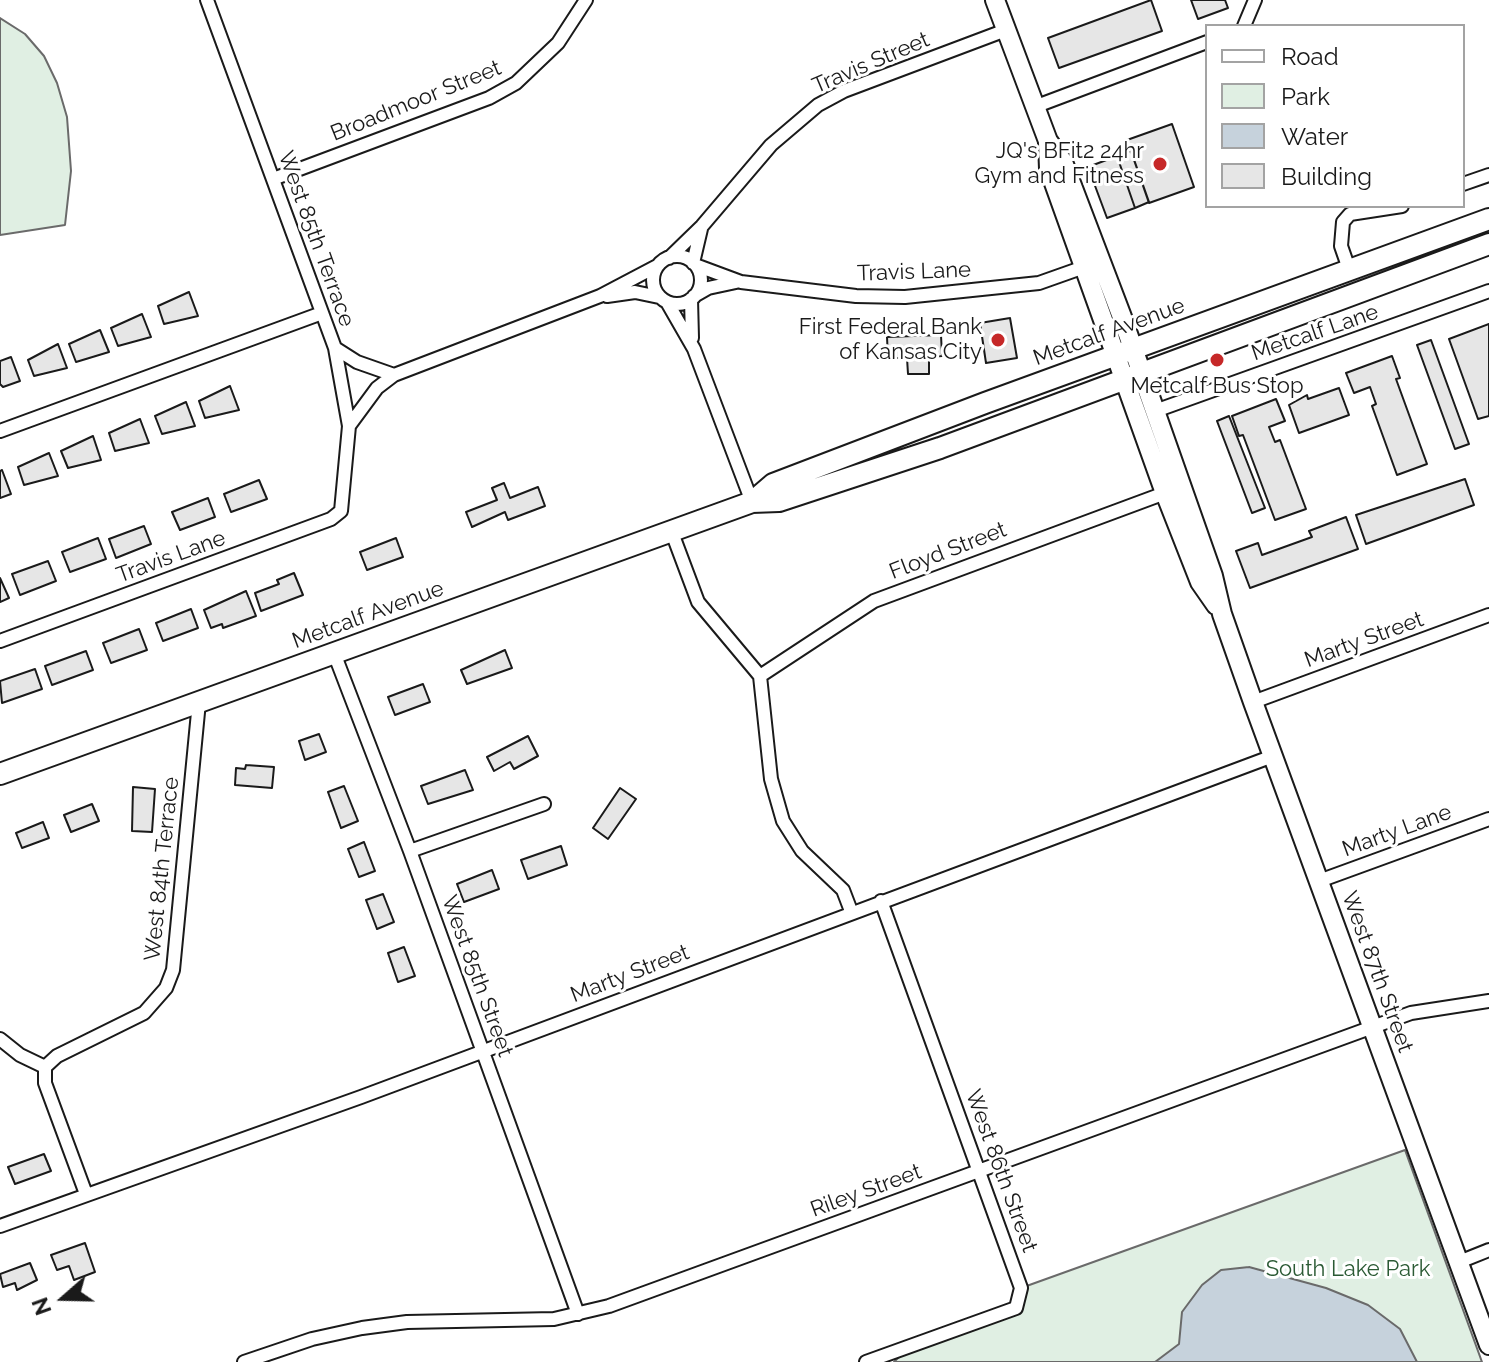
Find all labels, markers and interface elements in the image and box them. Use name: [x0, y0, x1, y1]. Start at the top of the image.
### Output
legend: [1205, 24, 1465, 208]
street label: Travis Street: [809, 27, 933, 99]
text: Road: [1281, 42, 1339, 71]
street label: Broadmoor Street: [327, 55, 505, 147]
text: Park: [1281, 82, 1330, 111]
text: Water: [1281, 122, 1348, 151]
place label: JQ's BFit2 24hr Gym and Fitness: [974, 138, 1144, 190]
street label: West 85th Terrace: [272, 148, 360, 330]
marker: JQ's BFit2 24hr Gym and Fitness: [1151, 155, 1169, 173]
text: Building: [1281, 162, 1372, 191]
street label: Travis Lane: [857, 257, 971, 287]
street label: Metcalf Avenue: [1030, 292, 1188, 372]
street label: Metcalf Lane: [1248, 299, 1382, 367]
place label: First Federal Bank of Kansas City: [799, 314, 982, 366]
marker: First Federal Bank of Kansas City: [989, 331, 1007, 349]
marker: Metcalf Bus Stop: [1208, 351, 1226, 369]
place label: Metcalf Bus Stop: [1131, 373, 1303, 399]
street label: Floyd Street: [886, 517, 1010, 585]
street label: Travis Lane: [113, 525, 229, 589]
street label: Metcalf Avenue: [289, 575, 447, 655]
street label: Marty Street: [1301, 606, 1427, 674]
street label: West 84th Terrace: [139, 776, 185, 962]
street label: Marty Lane: [1339, 799, 1455, 863]
street label: West 87th Street: [1336, 888, 1418, 1056]
street label: West 85th Street: [436, 892, 518, 1060]
street label: Marty Street: [567, 939, 693, 1009]
street label: West 86th Street: [959, 1086, 1043, 1256]
street label: Riley Street: [807, 1159, 925, 1223]
park label: South Lake Park: [1266, 1256, 1430, 1282]
north arrow: [24, 1258, 104, 1338]
text: N: [26, 1294, 57, 1319]

